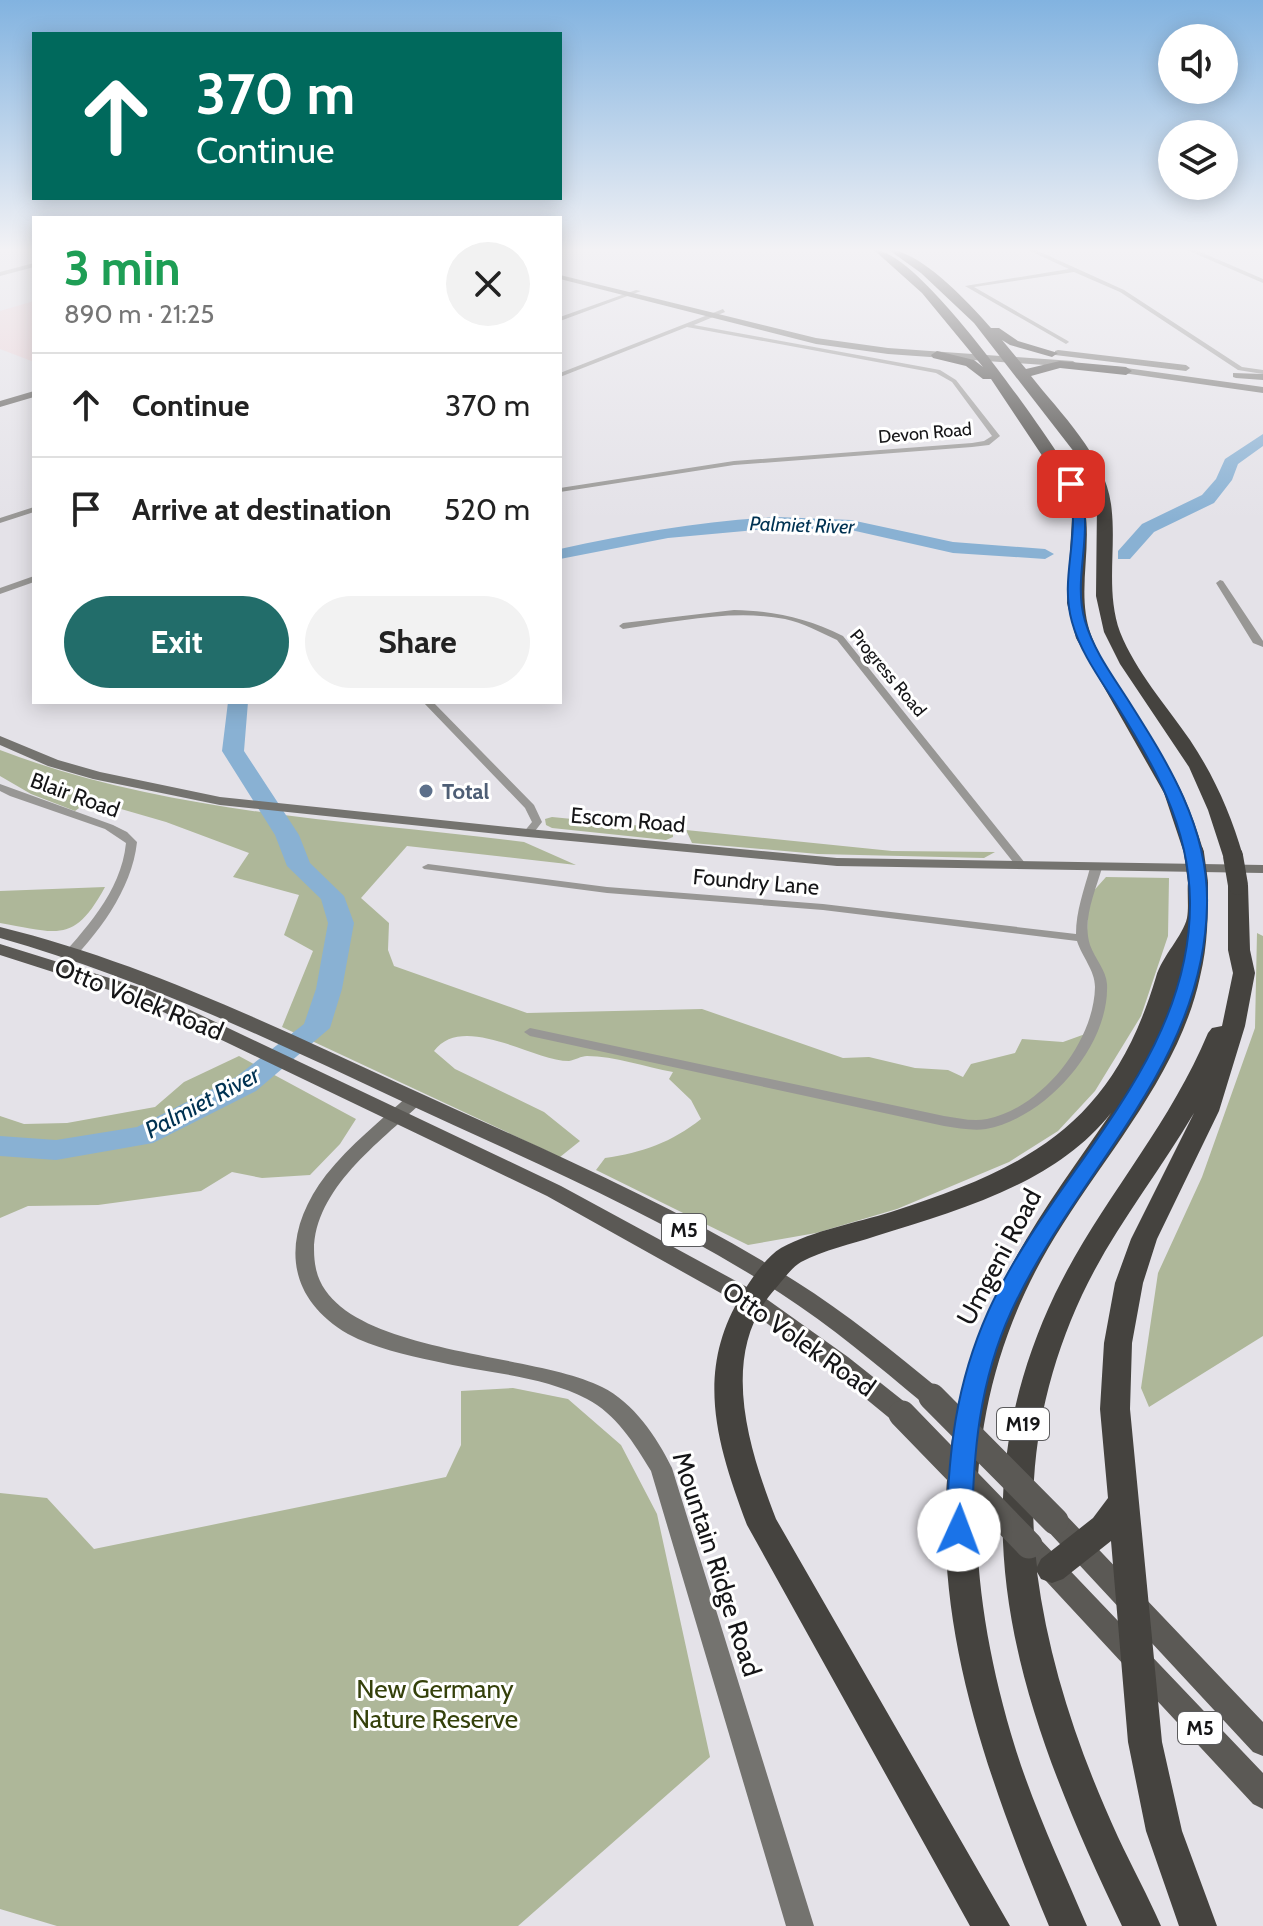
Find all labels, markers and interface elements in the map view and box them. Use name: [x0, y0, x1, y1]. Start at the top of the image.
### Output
map controls: [1158, 24, 1238, 200]
button: sound: [1158, 24, 1238, 104]
text: 370 m: [196, 60, 355, 128]
icon: ahead: [64, 64, 168, 168]
button: layers: [1158, 120, 1238, 200]
text: Continue: [196, 128, 335, 172]
text: 3 min: [64, 239, 180, 297]
button: close: [446, 242, 530, 326]
text: 890 m · 21:25: [64, 298, 214, 330]
icon: ahead: [64, 383, 108, 427]
text: Continue: [132, 387, 249, 424]
text: 370 m: [445, 387, 530, 424]
street label: Devon Road: [877, 418, 973, 448]
pin: [1037, 450, 1105, 518]
icon: arrive: [1049, 462, 1093, 506]
icon: arrive: [64, 487, 108, 531]
text: Arrive at destination: [132, 491, 392, 528]
text: 520 m: [444, 491, 530, 528]
water label: Palmiet River: [749, 511, 856, 539]
button: Exit: [64, 596, 289, 688]
button: Share: [305, 596, 530, 688]
street label: Progress Road: [845, 625, 931, 721]
street label: Blair Road: [27, 766, 123, 824]
place label: Total: [442, 778, 490, 805]
marker: Total: [417, 782, 435, 800]
street label: Escom Road: [569, 802, 687, 838]
street label: Foundry Lane: [692, 863, 820, 901]
street label: Otto Volek Road: [50, 951, 228, 1047]
water label: Palmiet River: [140, 1059, 266, 1144]
street label: Umgeni Road: [950, 1183, 1048, 1331]
road number: M5: [662, 1214, 706, 1246]
street label: Otto Volek Road: [716, 1274, 882, 1404]
road number: M19: [997, 1408, 1049, 1440]
street label: Mountain Ridge Road: [666, 1448, 768, 1680]
position arrow: [917, 1488, 1001, 1572]
park label: New Germany Nature Reserve: [352, 1673, 518, 1735]
road number: M5: [1178, 1712, 1222, 1744]

